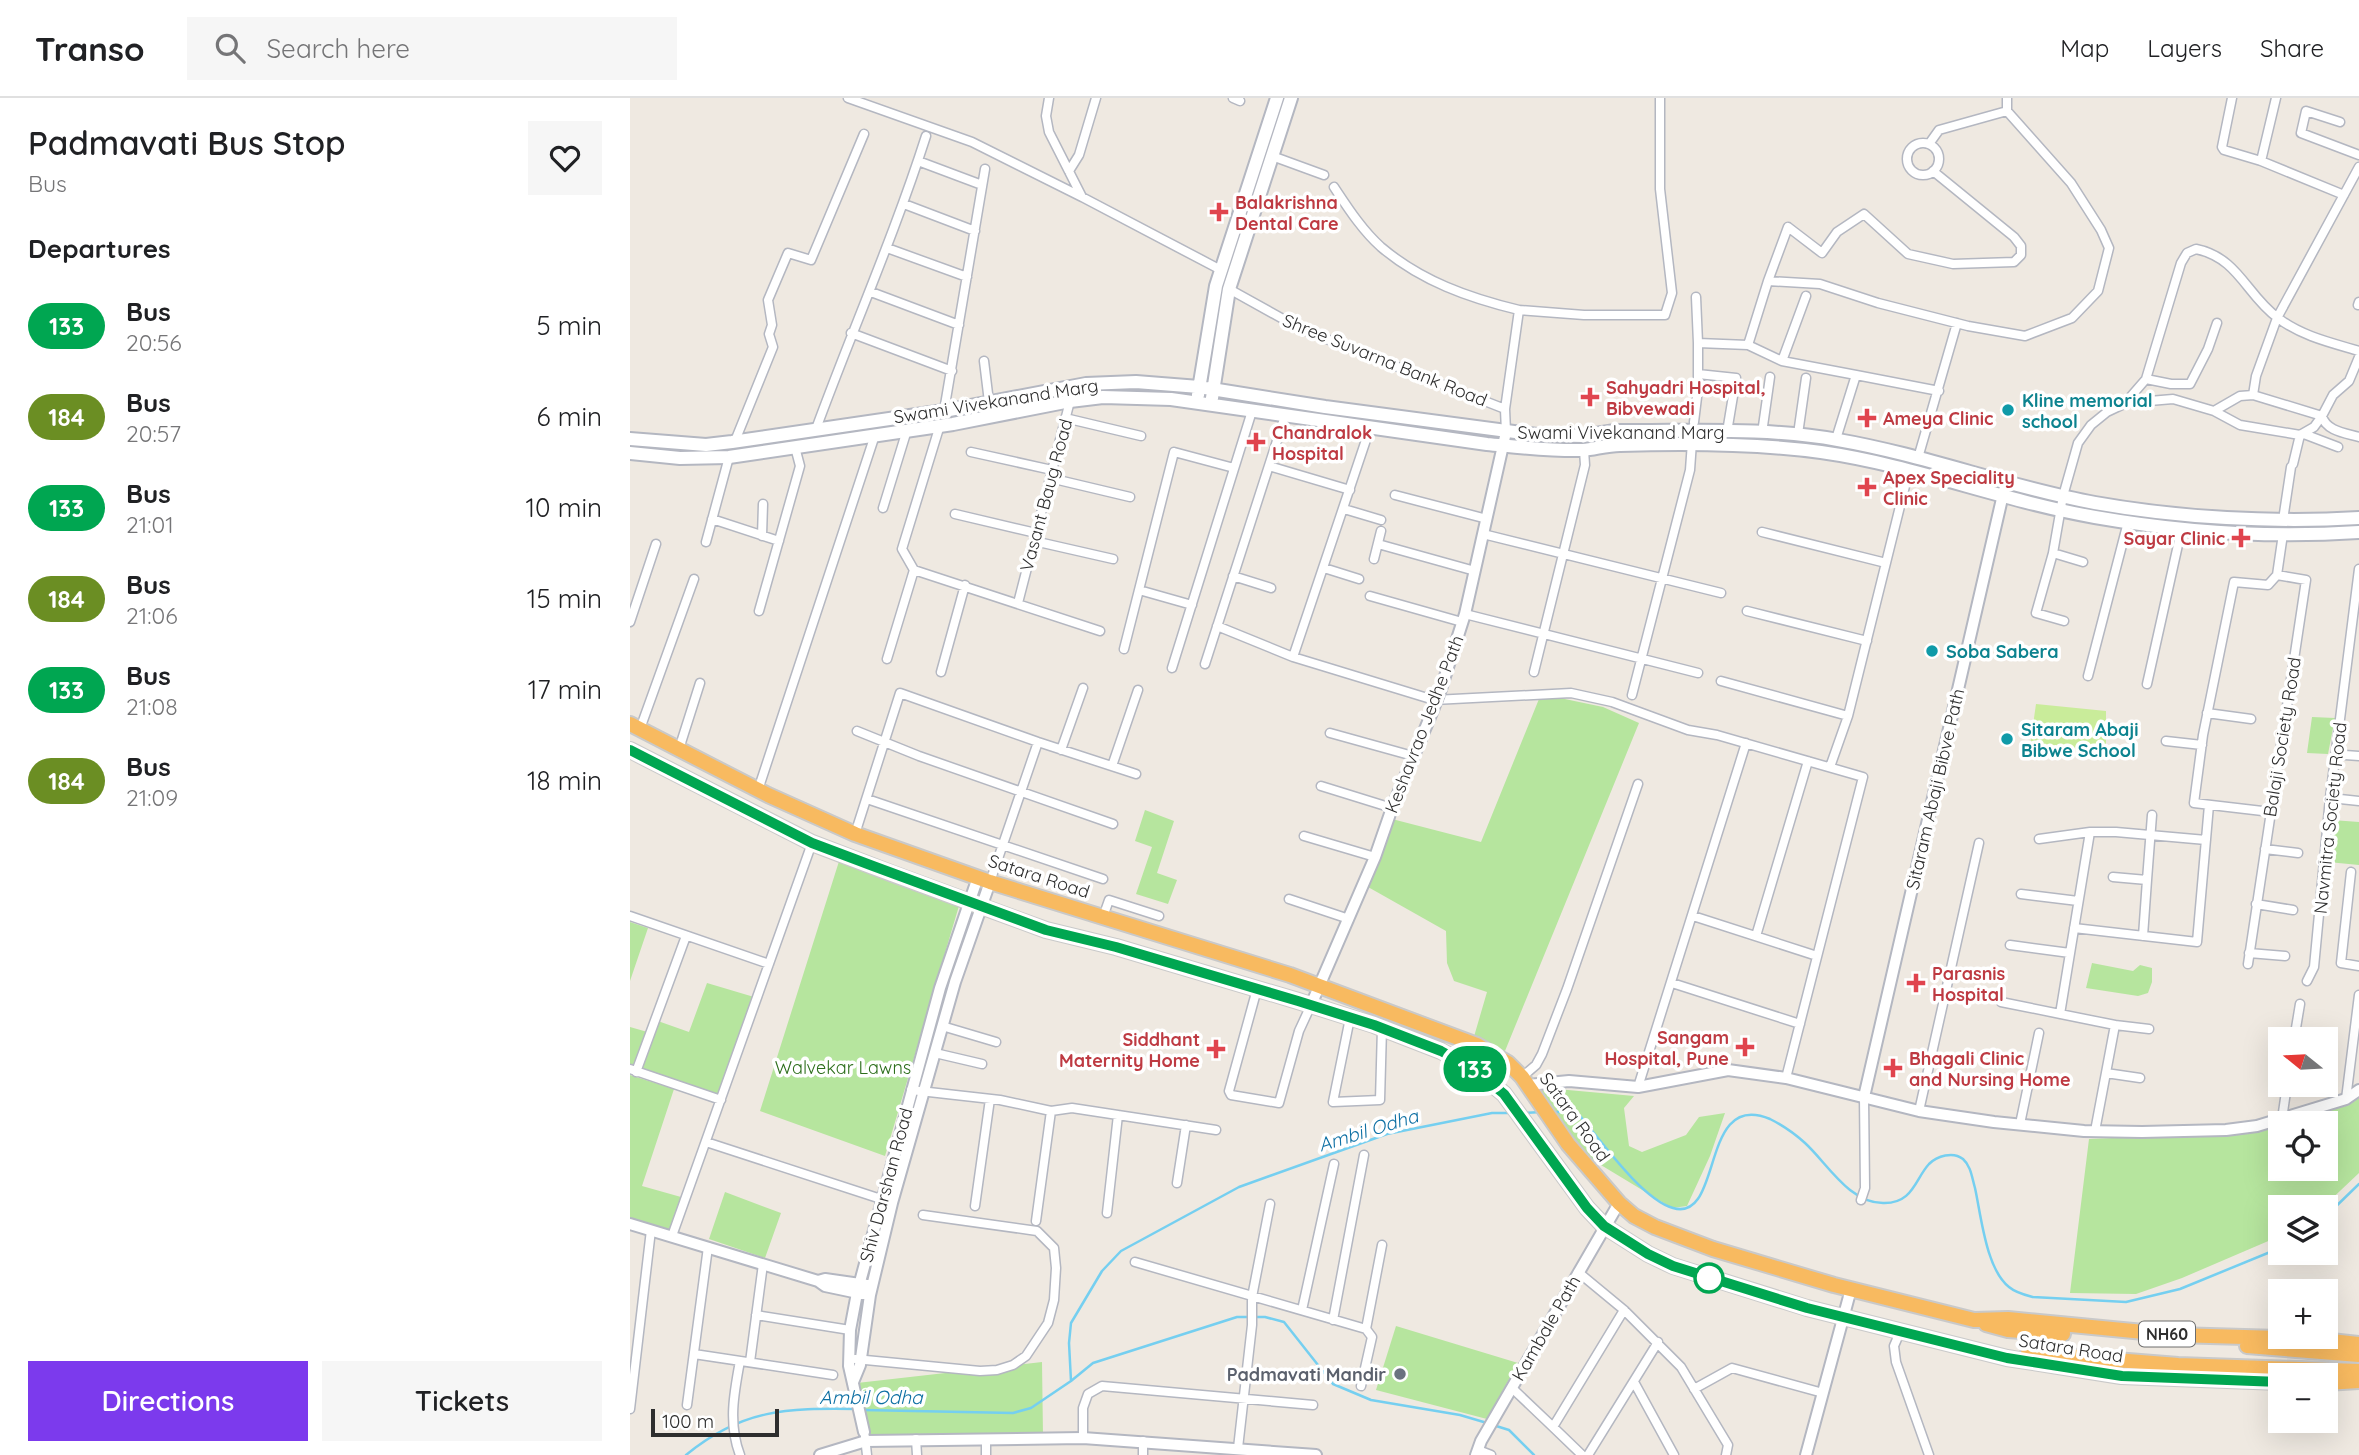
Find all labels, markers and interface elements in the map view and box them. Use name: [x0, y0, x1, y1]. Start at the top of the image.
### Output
search box: [187, 17, 677, 80]
text: Transo: [35, 28, 145, 69]
icon: search: [211, 29, 249, 67]
text: Search here: [267, 32, 410, 65]
text: Map: [2060, 33, 2109, 63]
text: Layers: [2147, 33, 2222, 63]
text: Share: [2260, 33, 2324, 63]
button: heart: [528, 121, 602, 195]
text: Padmavati Bus Stop: [28, 122, 346, 163]
text: Bus: [28, 169, 67, 198]
place label: Balakrishna Dental Care: [1235, 191, 1339, 235]
marker: Balakrishna Dental Care: [1209, 202, 1229, 222]
text: Departures: [28, 232, 171, 265]
text: Bus: [126, 295, 171, 328]
street label: Shree Suvarna Bank Road: [1279, 308, 1491, 412]
text: 5 min: [536, 309, 602, 342]
text: 133: [49, 311, 84, 341]
text: 20:56: [126, 328, 182, 357]
street label: Swami Vivekanand Marg: [892, 373, 1100, 429]
place label: Sahyadri Hospital, Bibvewadi: [1606, 376, 1766, 420]
text: Bus: [126, 386, 171, 419]
marker: Sahyadri Hospital, Bibvewadi: [1580, 387, 1600, 407]
place label: Kline memorial school: [2022, 389, 2153, 433]
text: 6 min: [537, 400, 602, 433]
text: 184: [48, 402, 85, 432]
marker: Kline memorial school: [2000, 402, 2016, 418]
place label: Ameya Clinic: [1883, 407, 1993, 430]
marker: Ameya Clinic: [1857, 408, 1877, 428]
street label: Vasant Baug Road: [1015, 416, 1077, 574]
text: 20:57: [126, 419, 181, 448]
place label: Chandralok Hospital: [1272, 421, 1372, 465]
street label: Swami Vivekanand Marg: [1518, 421, 1724, 444]
marker: Chandralok Hospital: [1246, 432, 1266, 452]
place label: Apex Speciality Clinic: [1883, 466, 2015, 510]
text: Bus: [126, 477, 171, 510]
marker: Apex Speciality Clinic: [1857, 477, 1877, 497]
text: 10 min: [526, 491, 602, 524]
text: 133: [49, 493, 84, 523]
text: 21:01: [126, 510, 174, 539]
place label: Sayar Clinic: [2123, 527, 2225, 550]
marker: Sayar Clinic: [2231, 528, 2251, 548]
text: Bus: [126, 568, 171, 601]
text: 15 min: [527, 582, 602, 615]
text: 184: [48, 584, 85, 614]
text: 21:06: [126, 601, 178, 630]
street label: Keshavrao Jedhe Path: [1379, 632, 1469, 816]
place label: Soba Sabera: [1946, 640, 2059, 663]
marker: Soba Sabera: [1924, 643, 1940, 659]
street label: Balaji Society Road: [2258, 655, 2306, 819]
text: Bus: [126, 659, 171, 692]
text: 17 min: [528, 673, 602, 706]
text: 133: [49, 675, 84, 705]
street label: Sitaram Abaji Bibve Path: [1901, 686, 1969, 892]
text: 21:08: [126, 692, 178, 721]
place label: Sitaram Abaji Bibwe School: [2021, 718, 2139, 762]
street label: Navmitra Society Road: [2309, 721, 2351, 915]
marker: Sitaram Abaji Bibwe School: [1999, 731, 2015, 747]
text: Bus: [126, 750, 171, 783]
text: 18 min: [527, 764, 602, 797]
text: 184: [48, 766, 85, 796]
text: 21:09: [126, 783, 178, 812]
street label: Satara Road: [985, 849, 1093, 903]
place label: Parasnis Hospital: [1932, 962, 2006, 1006]
marker: Parasnis Hospital: [1906, 973, 1926, 993]
place label: Sangam Hospital, Pune: [1604, 1026, 1729, 1070]
north arrow: [2268, 1027, 2338, 1097]
map controls: [2268, 1027, 2338, 1433]
place label: Siddhant Maternity Home: [1059, 1028, 1200, 1072]
marker: Sangam Hospital, Pune: [1735, 1037, 1755, 1057]
marker: Siddhant Maternity Home: [1206, 1039, 1226, 1059]
line badge: 133: [1435, 1046, 1515, 1092]
place label: Bhagali Clinic and Nursing Home: [1909, 1047, 2071, 1091]
text: 133: [1457, 1054, 1493, 1084]
park label: Walvekar Lawns: [775, 1056, 911, 1079]
marker: Bhagali Clinic and Nursing Home: [1883, 1058, 1903, 1078]
street label: Satara Road: [1535, 1068, 1615, 1166]
water label: Ambil Odha: [1315, 1103, 1422, 1157]
street label: Shiv Darshan Road: [854, 1105, 918, 1265]
button: locate: [2268, 1111, 2338, 1181]
button: layers: [2268, 1195, 2338, 1265]
unlabelled marker: [1694, 1263, 1724, 1293]
street label: Kambale Path: [1506, 1271, 1586, 1385]
button: +: [2268, 1279, 2338, 1349]
road number: NH60: [2139, 1322, 2195, 1346]
street label: Satara Road: [2017, 1328, 2125, 1368]
button: Directions: [28, 1361, 308, 1441]
button: Tickets: [322, 1361, 602, 1441]
place label: Padmavati Mandir: [1227, 1363, 1386, 1386]
button: −: [2268, 1363, 2338, 1433]
marker: Padmavati Mandir: [1392, 1366, 1408, 1382]
water label: Ambil Odha: [819, 1385, 924, 1409]
scale bar: [651, 1406, 779, 1438]
text: 100 m: [662, 1409, 714, 1433]

